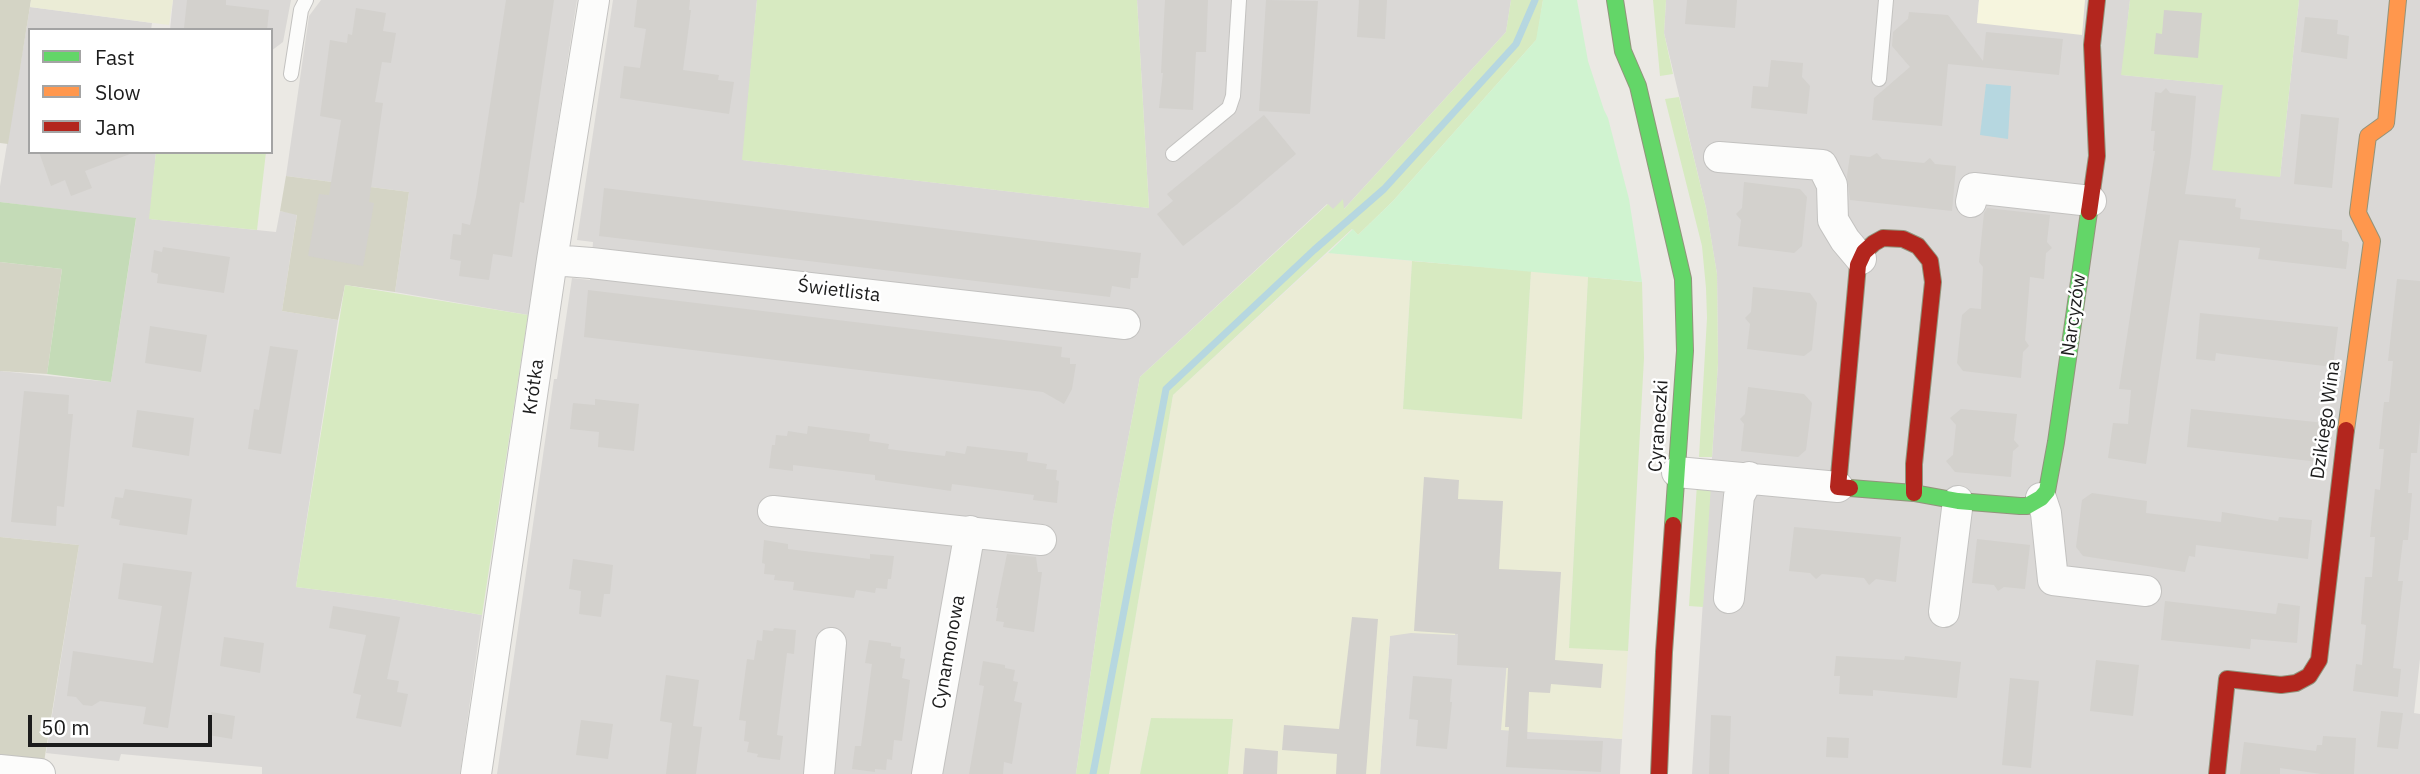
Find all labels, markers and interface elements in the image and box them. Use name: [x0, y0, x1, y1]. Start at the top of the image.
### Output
legend: [28, 28, 273, 154]
text: Fast: [95, 43, 135, 71]
text: Slow: [95, 78, 141, 106]
text: Jam: [95, 113, 135, 141]
street label: Narcyzów: [2057, 272, 2091, 358]
street label: Świetlista: [796, 275, 882, 307]
street label: Krótka: [519, 358, 549, 416]
street label: Dzikiego Wina: [2306, 359, 2346, 481]
street label: Cyraneczki: [1644, 379, 1674, 473]
street label: Cynamonowa: [928, 593, 970, 711]
scale bar: [32, 700, 215, 744]
text: 50 m: [41, 713, 90, 741]

